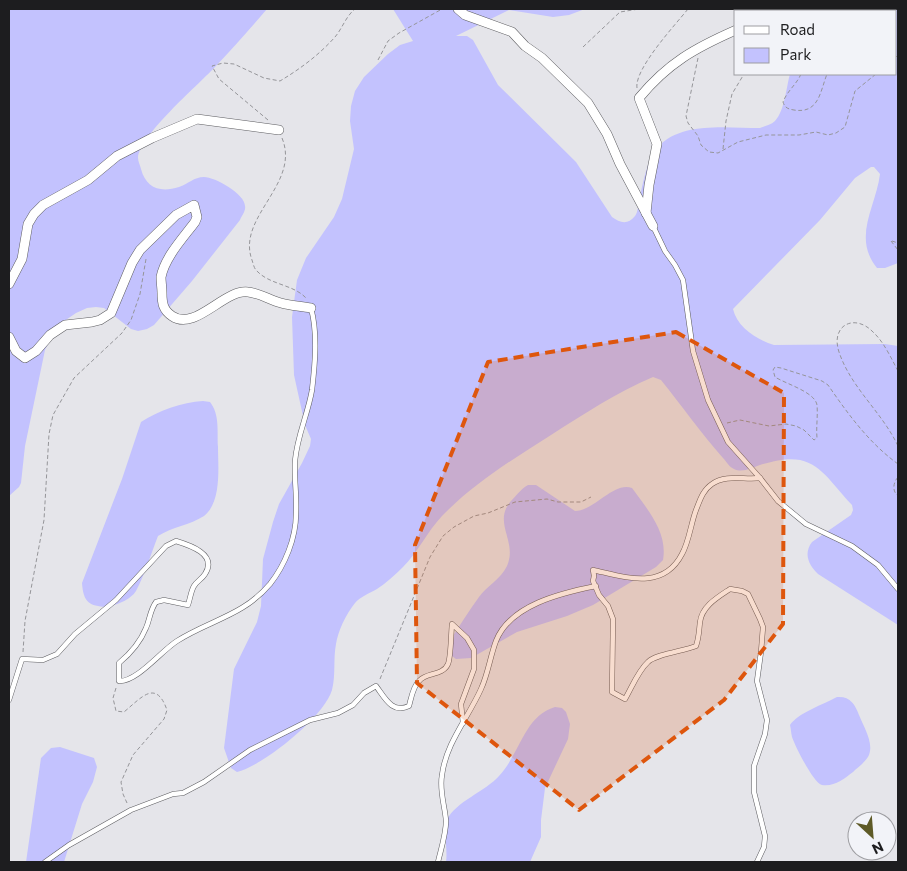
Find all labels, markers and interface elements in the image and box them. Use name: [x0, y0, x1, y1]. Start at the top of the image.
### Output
legend: [734, 10, 897, 75]
text: Road: [780, 20, 815, 38]
text: Park: [780, 45, 811, 63]
north arrow: [847, 811, 897, 861]
text: N: [869, 838, 886, 858]

